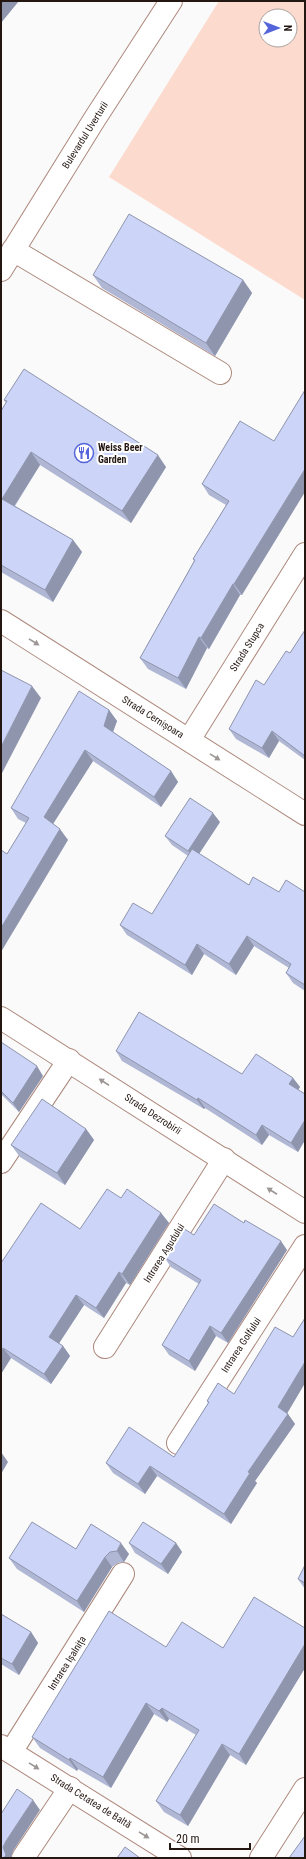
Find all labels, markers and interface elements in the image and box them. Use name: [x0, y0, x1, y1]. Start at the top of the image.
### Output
north arrow: [258, 8, 298, 48]
text: N: [281, 25, 294, 32]
street label: Bulevardul Uverturii: [60, 100, 110, 170]
restaurant icon: Weiss Beer Garden: [73, 442, 95, 464]
place label: Weiss Beer Garden: [98, 442, 143, 465]
street label: Strada Stupca: [228, 621, 266, 673]
one-way arrow: [29, 638, 39, 646]
street label: Strada Cernișoara: [120, 694, 186, 741]
one-way arrow: [209, 753, 221, 760]
one-way arrow: [98, 1079, 110, 1086]
street label: Strada Dezrobirii: [123, 1092, 183, 1136]
one-way arrow: [266, 1187, 278, 1194]
street label: Intrarea Agudului: [141, 1221, 187, 1285]
street label: Intrarea Golfului: [219, 1315, 263, 1375]
street label: Intrarea Ișalnița: [46, 1634, 89, 1693]
one-way arrow: [29, 1762, 39, 1770]
street label: Strada Cetatea de Baltă: [49, 1772, 133, 1830]
scale bar: [170, 1825, 250, 1851]
one-way arrow: [138, 1832, 150, 1839]
text: 20 m: [176, 1832, 200, 1846]

